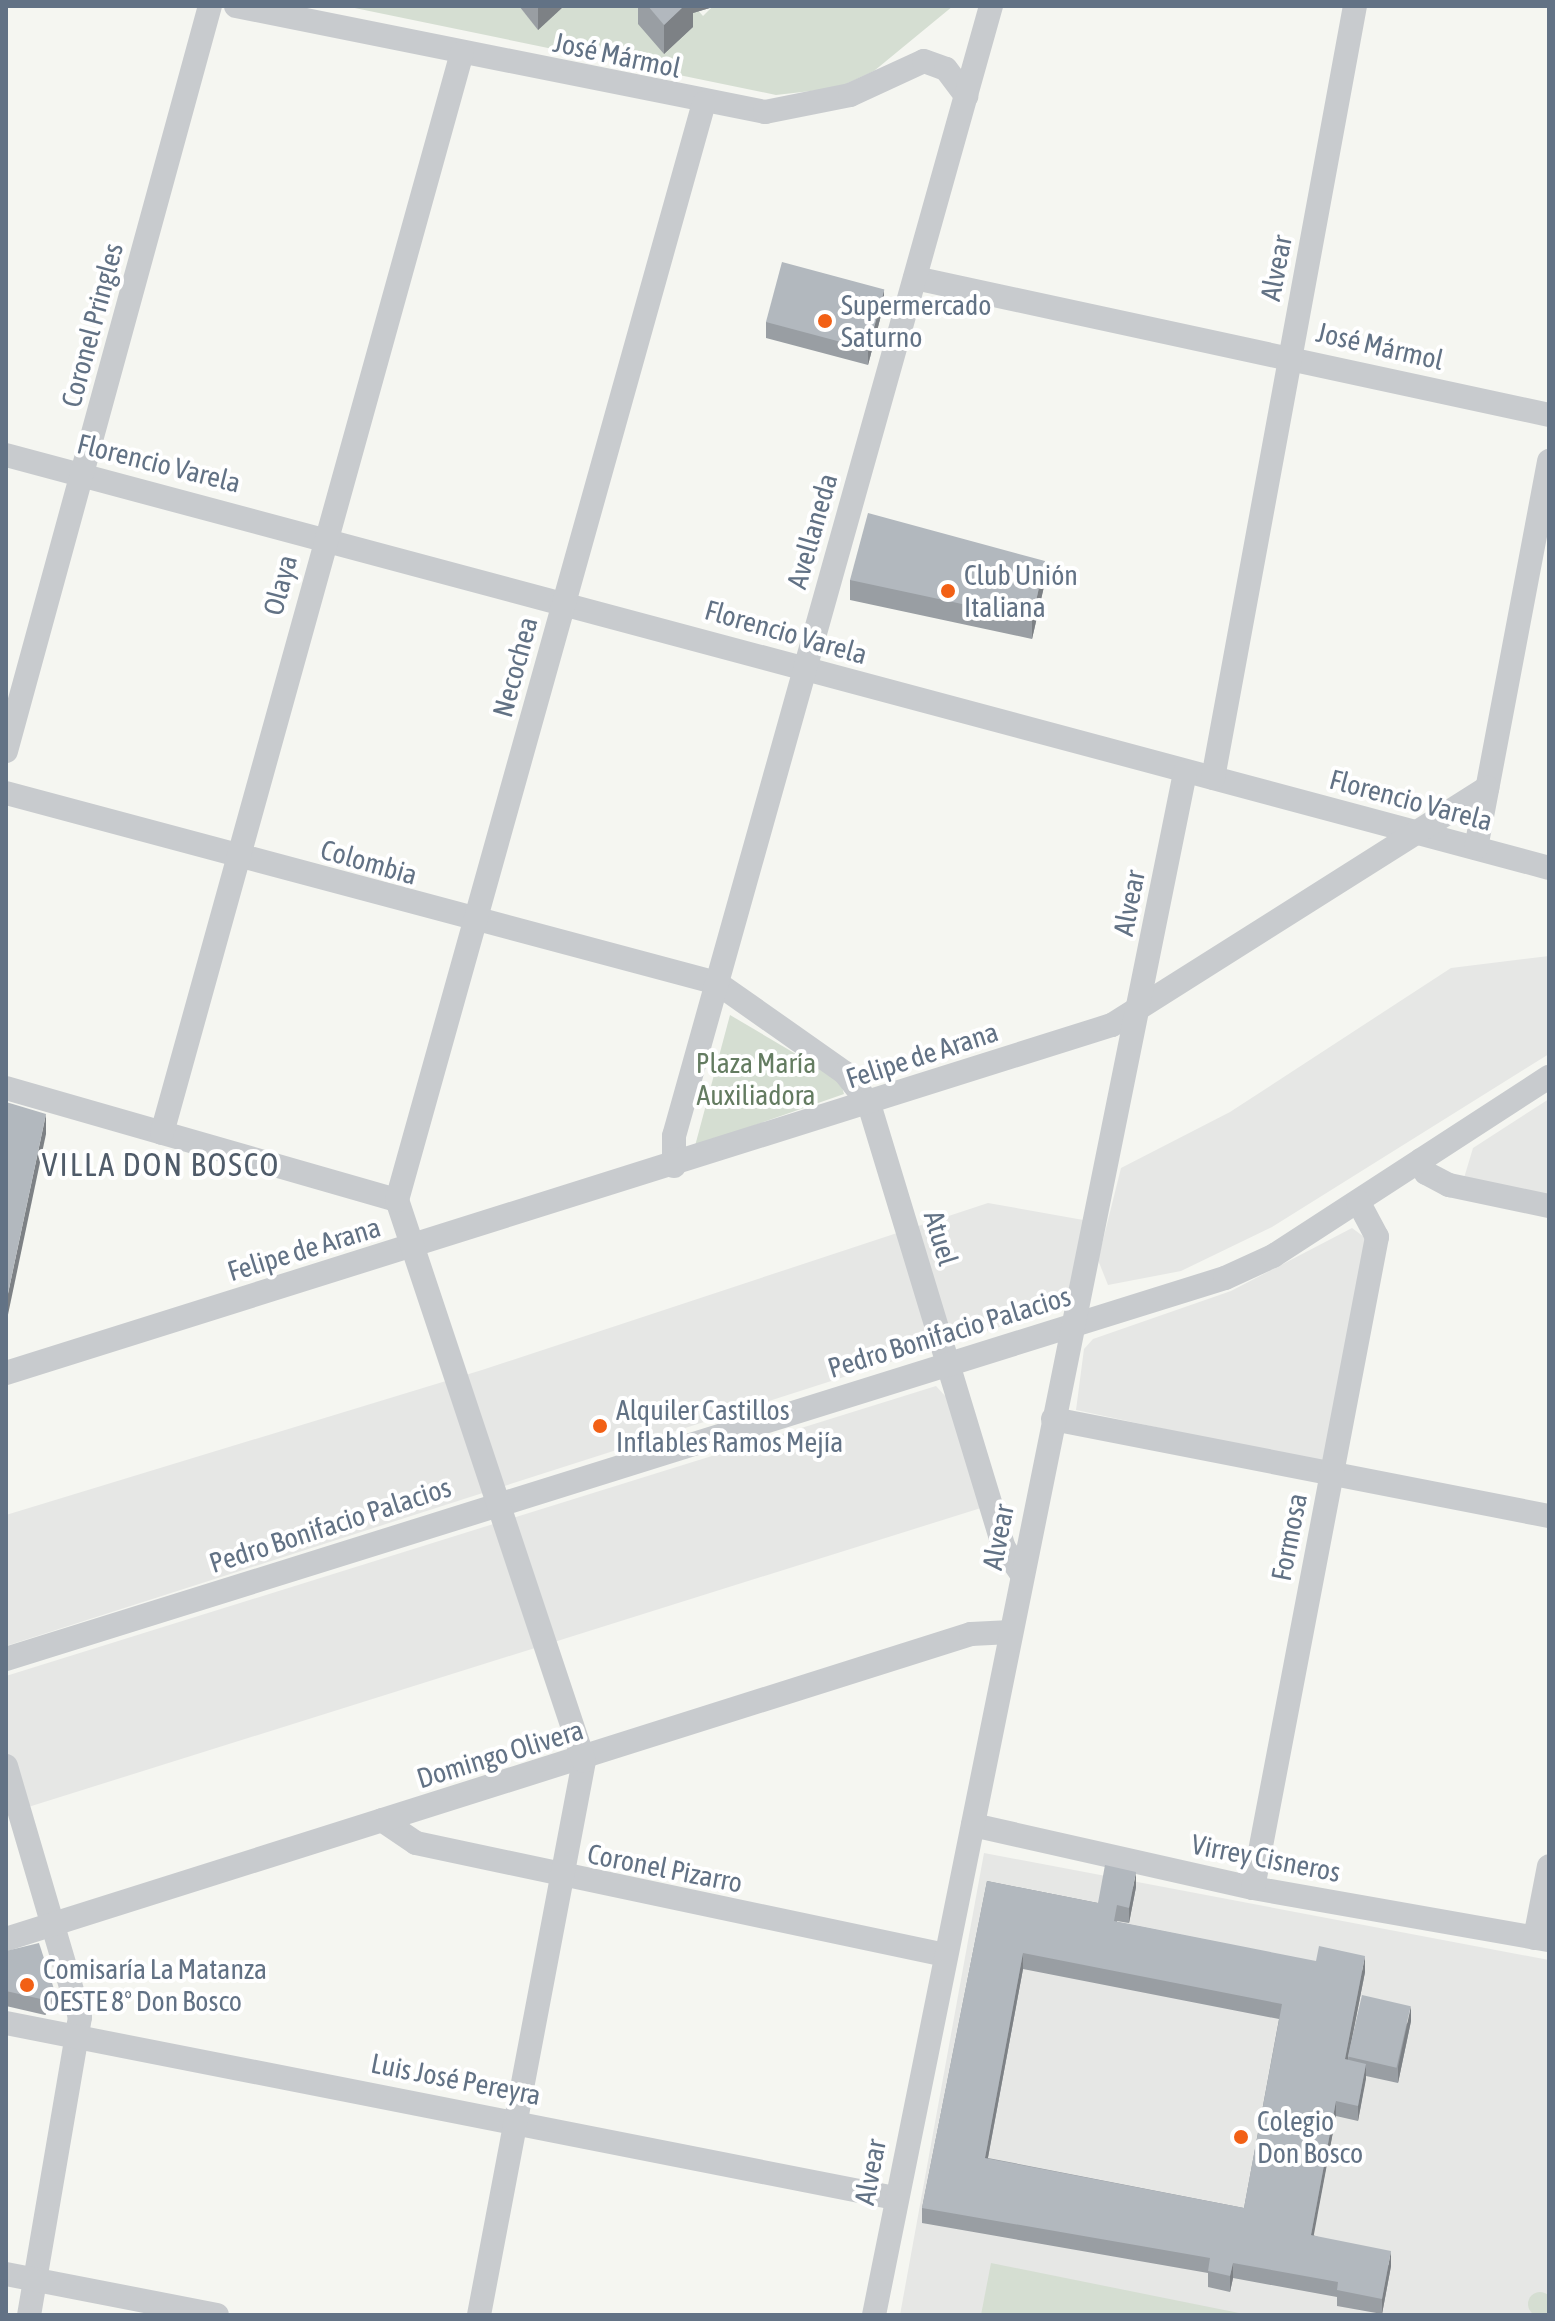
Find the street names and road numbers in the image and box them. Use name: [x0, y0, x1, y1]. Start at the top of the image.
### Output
street label: José Mármol: [550, 25, 684, 85]
street label: Alvear: [1253, 232, 1299, 304]
street label: Coronel Pringles: [54, 239, 130, 411]
street label: José Mármol: [1313, 315, 1447, 377]
street label: Florencio Varela: [74, 426, 244, 500]
street label: Avellaneda: [780, 470, 844, 592]
street label: Olaya: [256, 551, 304, 619]
street label: Florencio Varela: [701, 593, 871, 671]
street label: Necochea: [486, 613, 544, 721]
street label: Florencio Varela: [1326, 762, 1496, 838]
street label: Colombia: [317, 832, 421, 892]
street label: Alvear: [1106, 867, 1152, 939]
street label: Felipe de Arana: [842, 1015, 1002, 1095]
street label: Atuel: [917, 1207, 965, 1269]
street label: Felipe de Arana: [224, 1210, 384, 1288]
street label: Pedro Bonifacio Palacios: [824, 1279, 1074, 1385]
street label: Pedro Bonifacio Palacios: [205, 1470, 455, 1580]
street label: Formosa: [1264, 1490, 1314, 1584]
street label: Alvear: [975, 1501, 1021, 1573]
street label: Domingo Olivera: [413, 1713, 587, 1795]
street label: Virrey Cisneros: [1189, 1827, 1343, 1889]
street label: Coronel Pizarro: [585, 1837, 745, 1899]
street label: Luis José Pereyra: [368, 2046, 544, 2112]
street label: Alvear: [847, 2136, 893, 2208]

